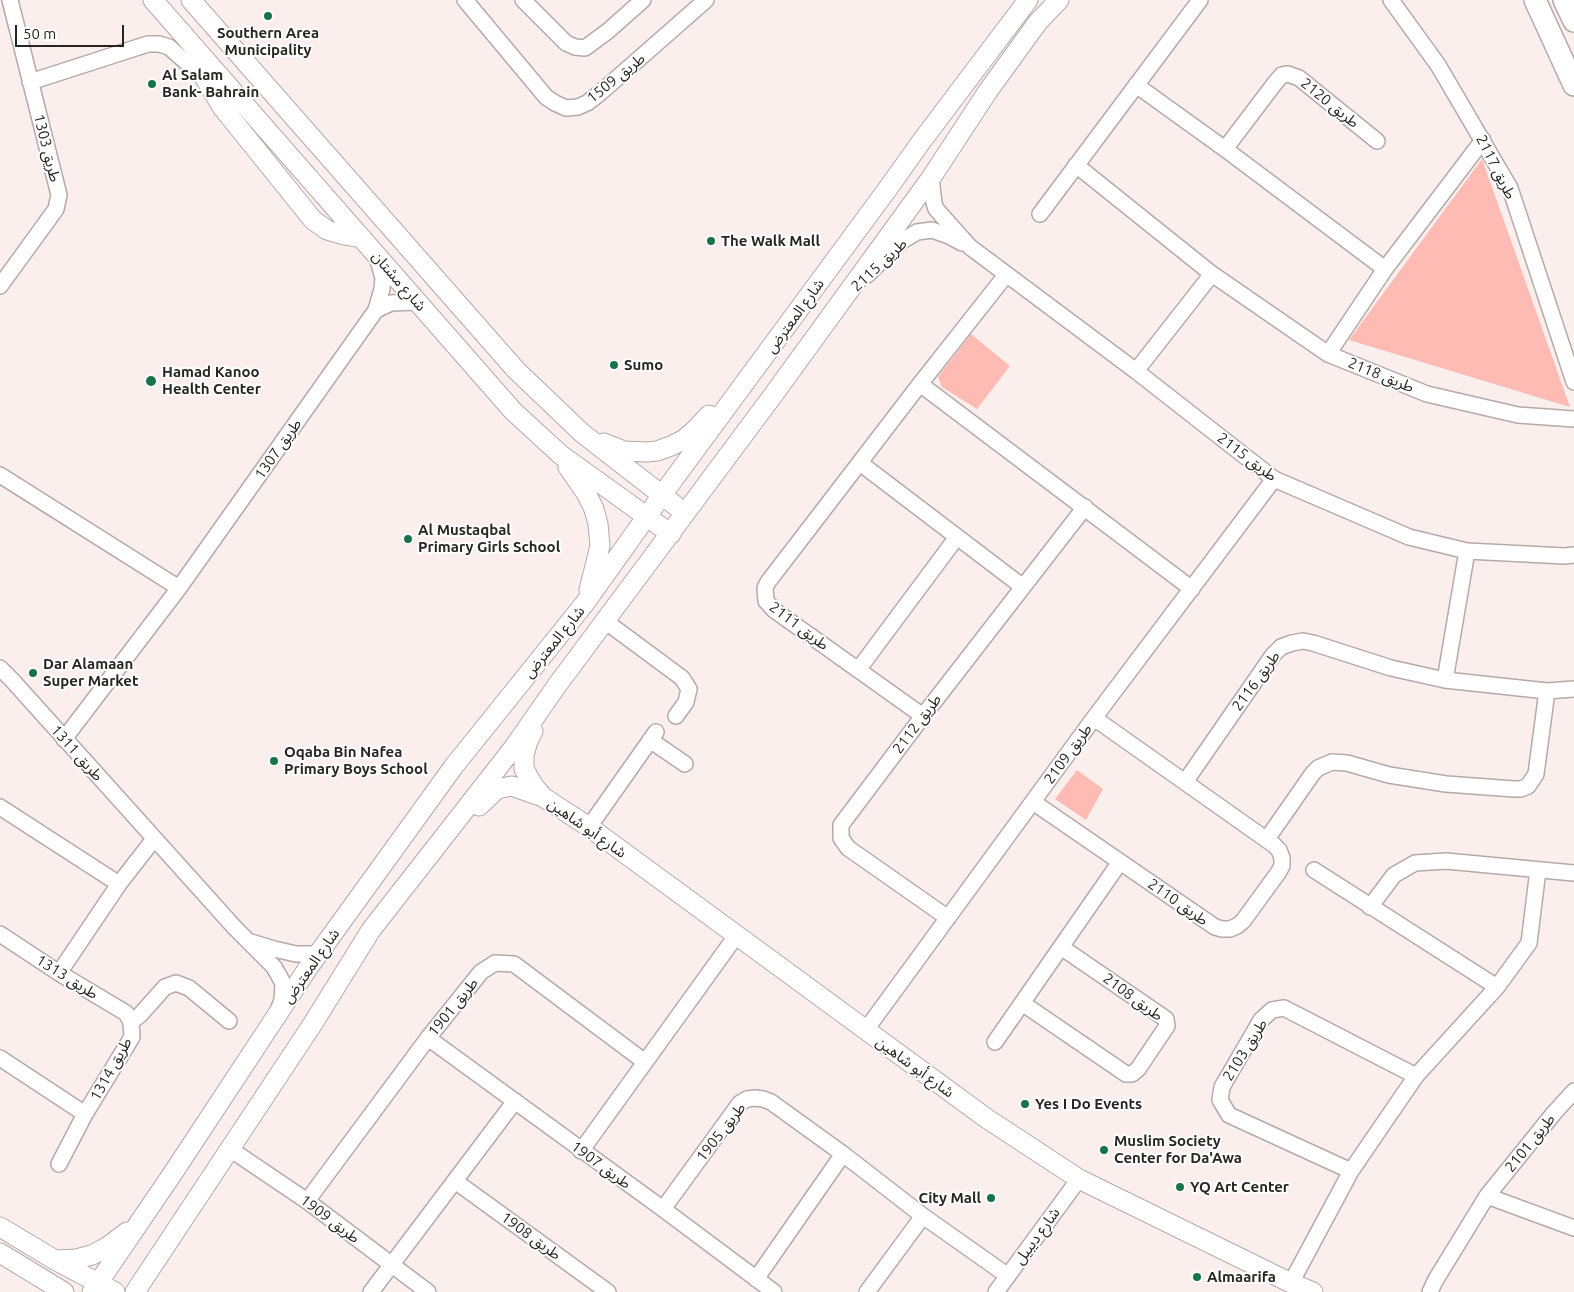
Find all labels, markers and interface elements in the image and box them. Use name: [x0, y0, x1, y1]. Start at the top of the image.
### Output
marker: Southern Area Municipality: [262, 10, 274, 22]
scale bar: [18, 15, 126, 47]
place label: Southern Area Municipality: [217, 24, 319, 59]
text: 50 m: [23, 25, 56, 42]
street label: طريق 1509: [583, 49, 649, 107]
place label: Al Salam Bank- Bahrain: [162, 66, 259, 101]
street label: طريق 2120: [1297, 74, 1363, 132]
marker: Al Salam Bank- Bahrain: [146, 78, 158, 90]
street label: طريق 1303: [30, 112, 64, 184]
street label: طريق 2117: [1472, 132, 1520, 202]
place label: The Walk Mall: [721, 232, 820, 250]
marker: The Walk Mall: [705, 235, 717, 247]
street label: طريق 2115: [847, 235, 911, 295]
street label: شارع مشتان: [368, 247, 430, 315]
street label: شارع المعترض: [762, 275, 828, 357]
street label: طريق 2118: [1345, 354, 1417, 396]
place label: Sumo: [624, 356, 663, 374]
marker: Sumo: [608, 359, 620, 371]
place label: Hamad Kanoo Health Center: [162, 363, 261, 398]
marker: Hamad Kanoo Health Center: [144, 374, 158, 388]
street label: طريق 1307: [251, 415, 305, 483]
street label: طريق 2115: [1214, 429, 1280, 485]
place label: Al Mustaqbal Primary Girls School: [418, 521, 560, 556]
marker: Al Mustaqbal Primary Girls School: [402, 533, 414, 545]
street label: طريق 2111: [766, 598, 832, 654]
street label: شارع المعترض: [520, 602, 588, 682]
street label: طريق 2116: [1228, 648, 1284, 714]
place label: Dar Alamaan Super Market: [43, 655, 138, 690]
marker: Dar Alamaan Super Market: [27, 667, 39, 679]
street label: طريق 2112: [889, 691, 945, 757]
street label: طريق 1311: [47, 721, 107, 785]
street label: طريق 2109: [1040, 721, 1096, 787]
place label: Oqaba Bin Nafea Primary Boys School: [284, 743, 428, 778]
marker: Oqaba Bin Nafea Primary Boys School: [268, 755, 280, 767]
street label: شارع أبو شاهين: [544, 794, 630, 862]
street label: طريق 2110: [1144, 875, 1212, 929]
street label: شارع المعترض: [279, 925, 343, 1007]
street label: طريق 1313: [33, 951, 101, 1003]
street label: طريق 2108: [1100, 969, 1166, 1025]
street label: طريق 1901: [424, 974, 482, 1040]
street label: طريق 2103: [1219, 1016, 1271, 1084]
street label: شارع أبو شاهين: [872, 1033, 958, 1101]
street label: طريق 1314: [86, 1034, 136, 1104]
place label: Yes I Do Events: [1035, 1095, 1142, 1113]
marker: Yes I Do Events: [1019, 1098, 1031, 1110]
street label: طريق 1905: [693, 1099, 749, 1165]
street label: طريق 2101: [1501, 1110, 1559, 1176]
place label: Muslim Society Center for Da'Awa: [1114, 1132, 1242, 1167]
street label: طريق 1907: [568, 1137, 634, 1193]
marker: Muslim Society Center for Da'Awa: [1098, 1144, 1110, 1156]
place label: YQ Art Center: [1190, 1178, 1289, 1196]
marker: YQ Art Center: [1174, 1181, 1186, 1193]
place label: City Mall: [919, 1189, 981, 1207]
street label: طريق 1909: [297, 1191, 363, 1247]
marker: City Mall: [985, 1192, 997, 1204]
street label: شارع ديبيل: [1010, 1204, 1064, 1268]
street label: طريق 1908: [498, 1208, 564, 1264]
place label: Almaarifa: [1207, 1268, 1276, 1286]
marker: Almaarifa: [1191, 1271, 1203, 1283]

